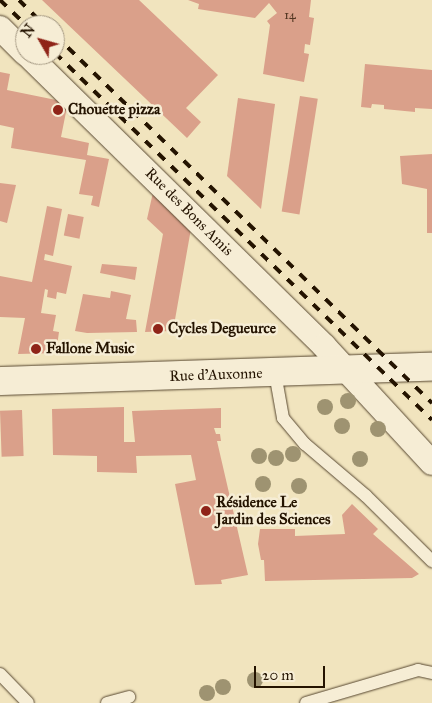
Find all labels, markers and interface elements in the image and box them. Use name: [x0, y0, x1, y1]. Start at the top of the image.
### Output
house number: 14: [284, 9, 296, 23]
north arrow: [15, 15, 65, 65]
text: N: [18, 21, 39, 41]
place label: Chouette pizza: [68, 101, 160, 119]
marker: Chouette pizza: [52, 104, 64, 116]
street label: Rue des Bons Amis: [141, 164, 237, 260]
place label: Cycles Degueurce: [168, 320, 276, 338]
marker: Cycles Degueurce: [152, 323, 164, 335]
place label: Fallone Music: [46, 340, 134, 358]
marker: Fallone Music: [30, 343, 42, 355]
street label: Rue d'Auxonne: [169, 364, 263, 386]
place label: Résidence Le Jardin des Sciences: [216, 493, 330, 528]
marker: Résidence Le Jardin des Sciences: [200, 505, 212, 517]
scale bar: [257, 656, 328, 688]
text: 20 m: [262, 666, 294, 684]

